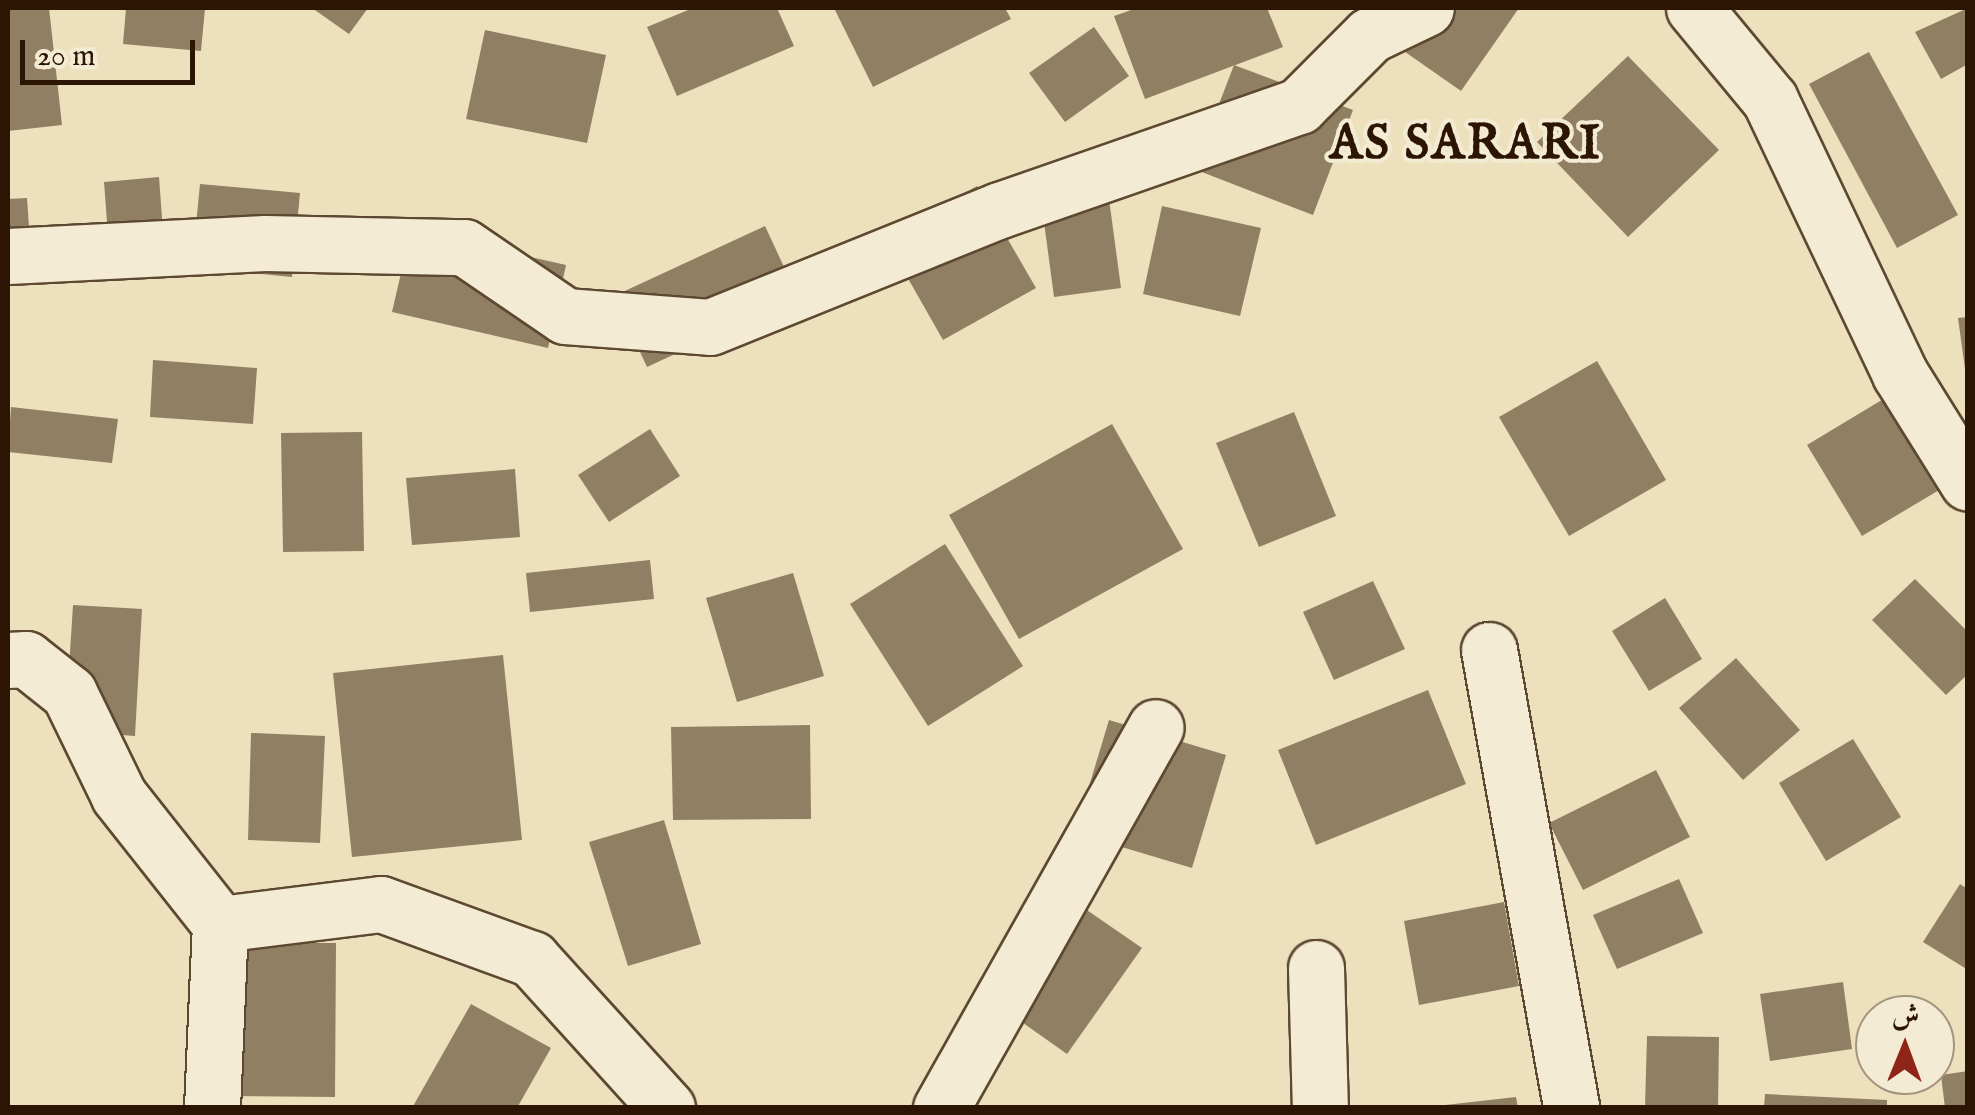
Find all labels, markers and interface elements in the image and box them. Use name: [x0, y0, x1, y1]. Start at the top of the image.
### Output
scale bar: [25, 20, 200, 82]
text: 20 m: [37, 38, 96, 76]
district label: AS SARARI: [1330, 117, 1602, 175]
north arrow: [1855, 995, 1955, 1095]
text: ش: [1891, 999, 1920, 1034]

